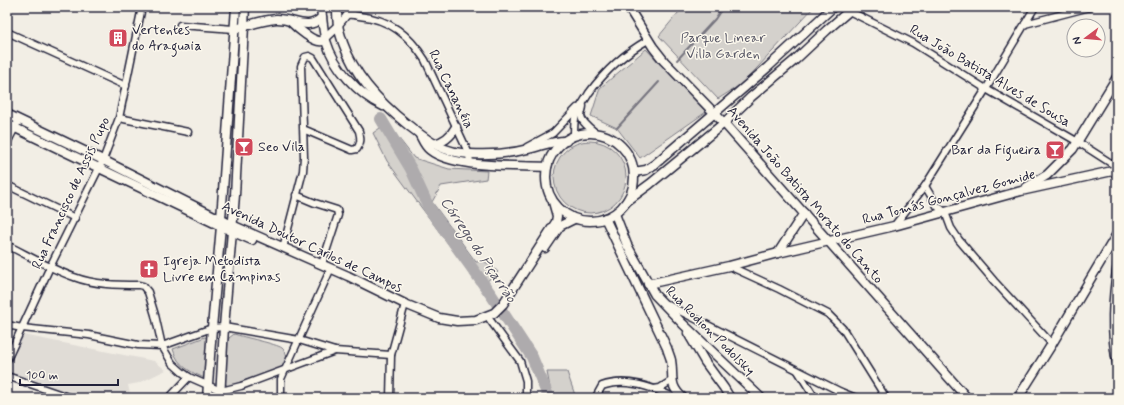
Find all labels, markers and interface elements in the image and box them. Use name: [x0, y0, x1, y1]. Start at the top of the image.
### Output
north arrow: [1066, 18, 1106, 58]
place label: Vertentes do Araguaia: [132, 21, 202, 57]
street label: Rua João Batista Alves de Sousa: [906, 21, 1074, 131]
building icon: Vertentes do Araguaia: [107, 27, 129, 49]
park label: Parque Linear Villa Garden: [680, 29, 766, 63]
text: N: [1070, 35, 1085, 46]
street label: Rua Cananéia: [424, 47, 478, 131]
street label: Avenida João Batista Morato do Canto: [723, 103, 887, 287]
street label: Rua Francisco de Assis Pupo: [28, 114, 114, 272]
bar icon: Seo Vila: [233, 136, 255, 158]
place label: Seo Vila: [258, 138, 305, 156]
bar icon: Bar da Figueira: [1044, 139, 1066, 161]
place label: Bar da Figueira: [951, 141, 1041, 161]
street label: Rua Tomás Gonçalvez Gomide: [860, 165, 1038, 229]
water label: Córrego do Piçarrão: [434, 193, 521, 308]
street label: Avenida Doutor Carlos de Campos: [219, 197, 406, 297]
place label: Igreja Metodista Livre em Campinas: [163, 252, 281, 286]
church icon: Igreja Metodista Livre em Campinas: [138, 258, 160, 280]
street label: Rua Rodion Podolsky: [661, 282, 759, 380]
scale bar: [20, 361, 118, 387]
text: 100 m: [26, 368, 58, 384]

